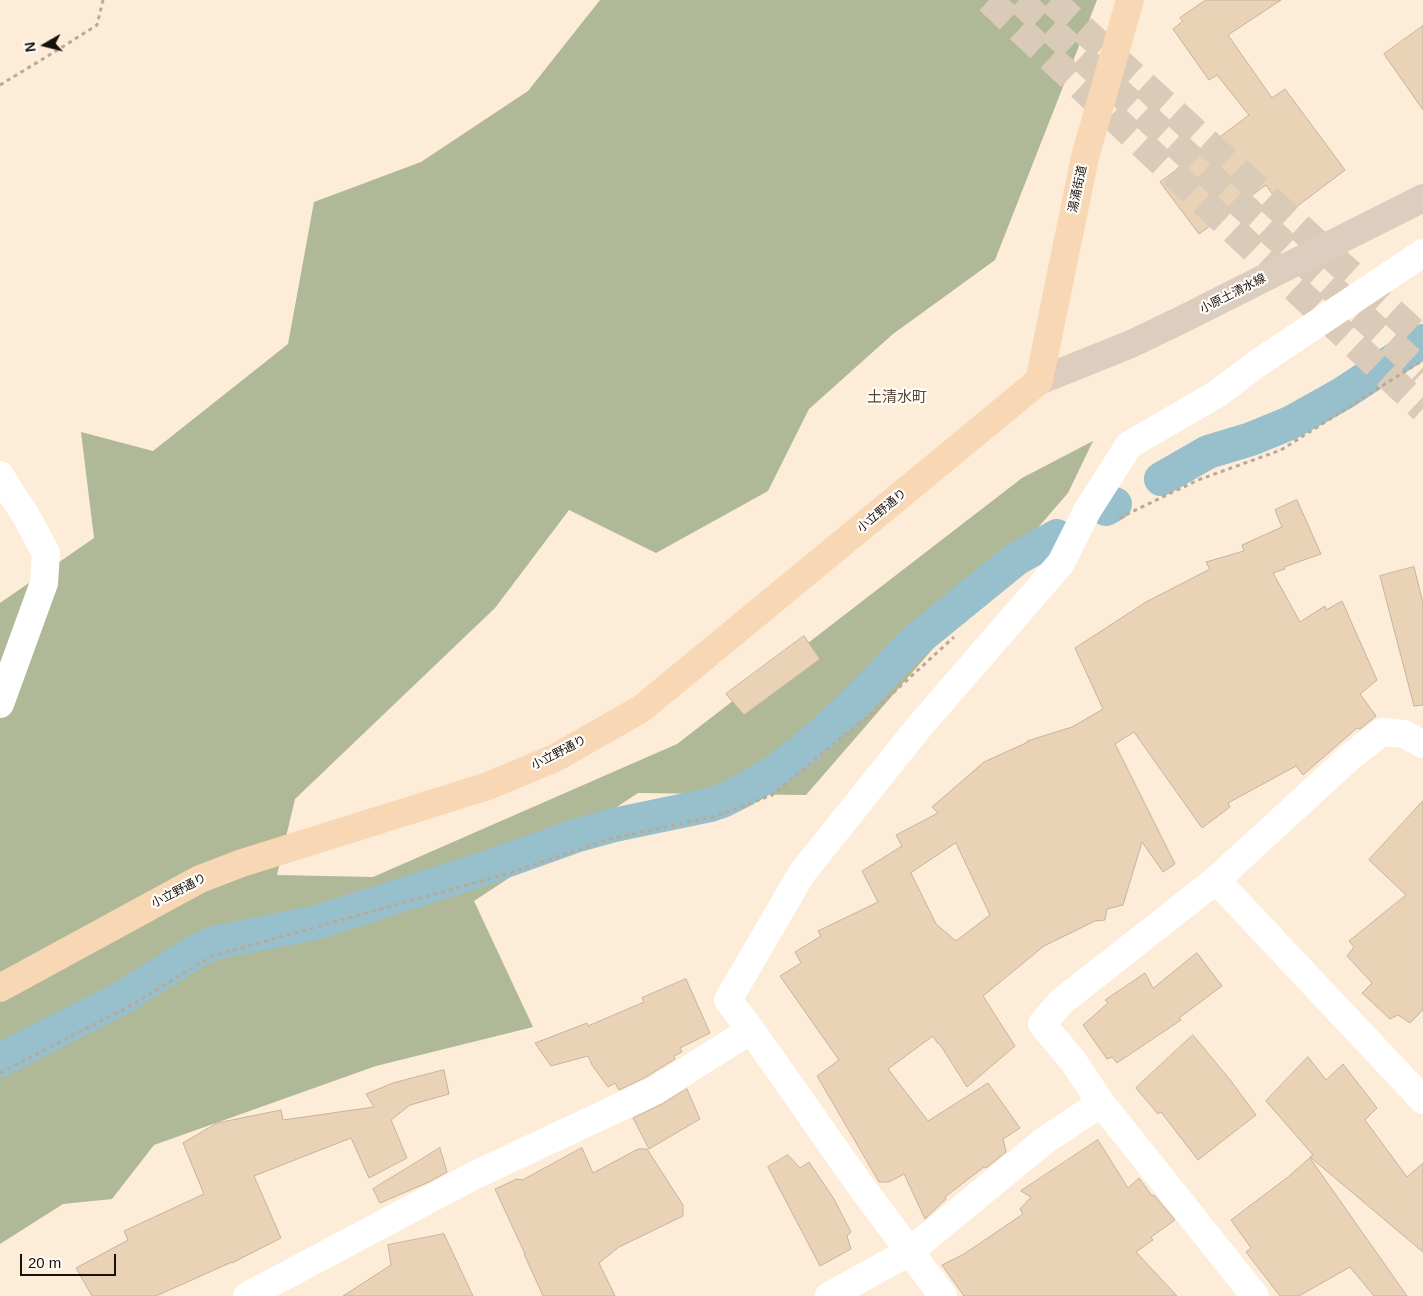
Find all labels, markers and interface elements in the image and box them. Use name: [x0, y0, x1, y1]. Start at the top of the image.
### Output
north arrow: [20, 20, 70, 70]
text: N: [22, 41, 39, 53]
street label: 湯涌街道: [1066, 164, 1090, 214]
street label: 小原土清水線: [1198, 271, 1268, 317]
district label: 土清水町: [867, 389, 927, 407]
street label: 小立野通り: [854, 486, 910, 536]
street label: 小立野通り: [529, 733, 589, 773]
street label: 小立野通り: [149, 871, 209, 911]
scale bar: [22, 1244, 119, 1276]
text: 20 m: [28, 1254, 61, 1271]

